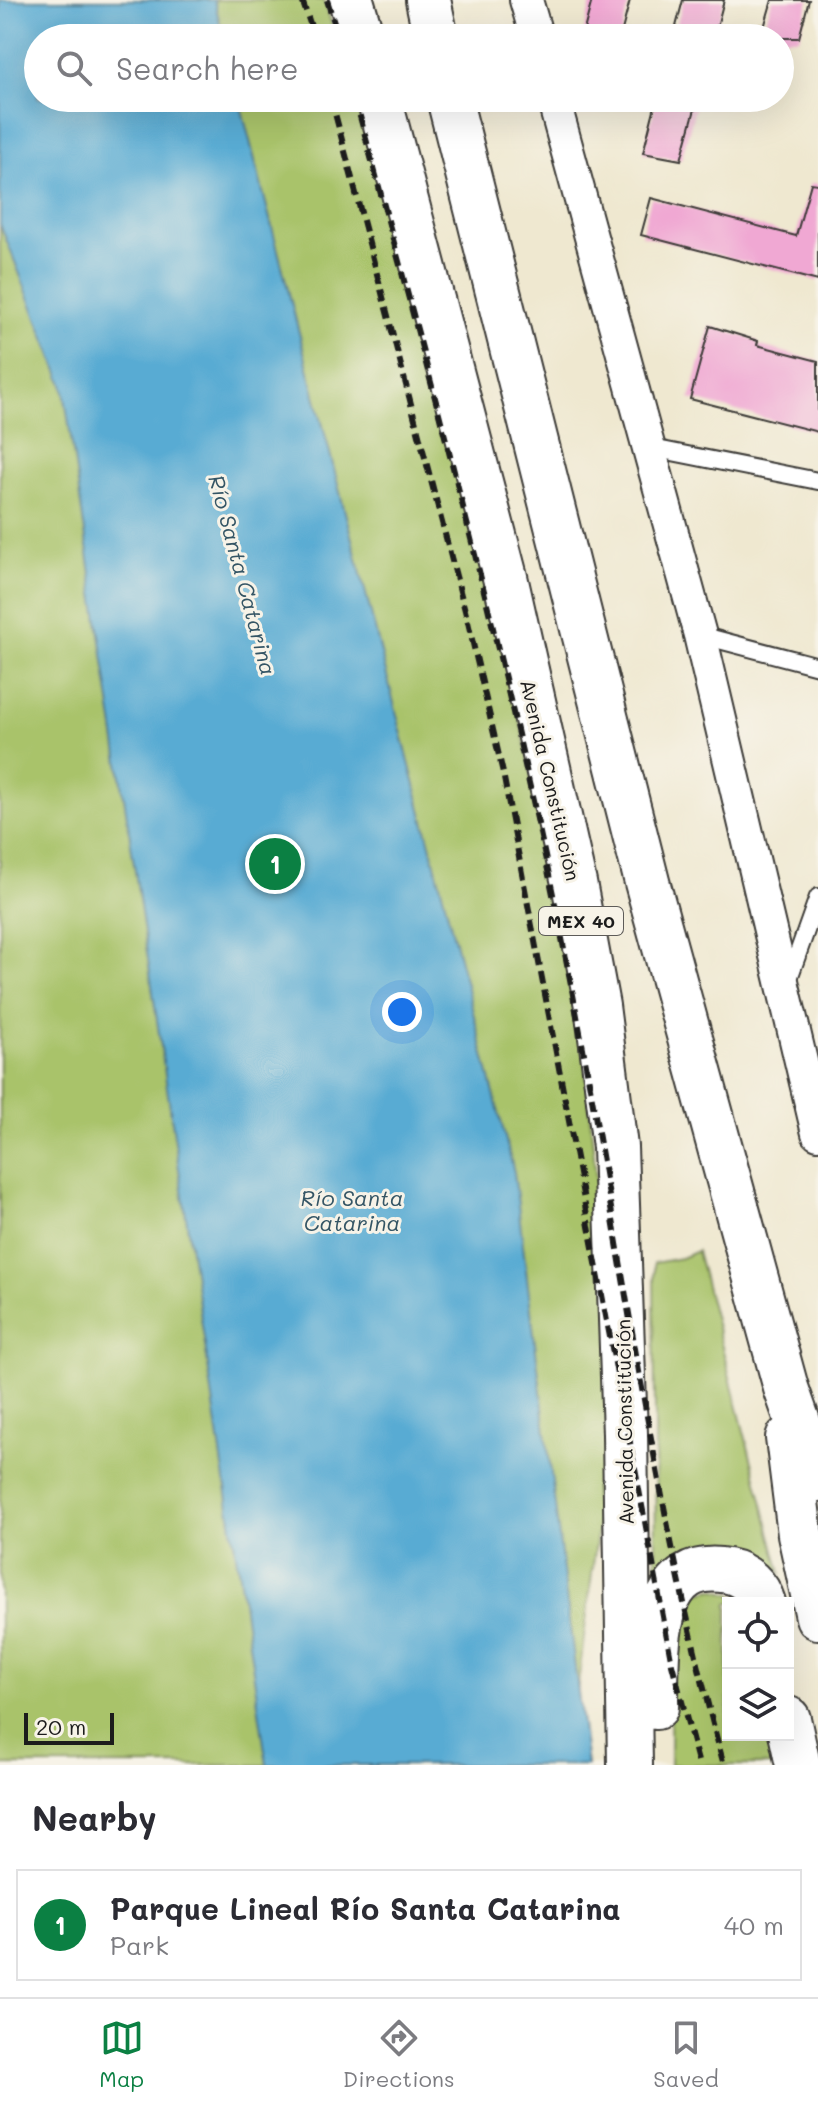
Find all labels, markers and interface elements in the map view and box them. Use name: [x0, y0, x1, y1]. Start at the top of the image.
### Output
search box: [24, 24, 794, 112]
icon: search: [52, 46, 96, 90]
text: Search here: [116, 48, 299, 88]
water label: Río Santa Catarina: [202, 472, 284, 678]
street label: Avenida Constitución: [515, 677, 587, 883]
pin: 1: [249, 834, 301, 894]
road number: MEX 40: [539, 907, 623, 935]
your location: [382, 992, 422, 1032]
water label: Río Santa Catarina: [301, 1183, 403, 1237]
street label: Avenida Constitución: [609, 1319, 639, 1525]
map controls: [722, 1597, 794, 1741]
button: locate: [722, 1597, 794, 1669]
button: layers: [722, 1669, 794, 1741]
scale bar: [24, 1709, 114, 1745]
text: 20 m: [36, 1712, 86, 1741]
text: Nearby: [32, 1795, 157, 1840]
text: Parque Lineal Río Santa Catarina: [110, 1888, 621, 1928]
text: 1: [54, 1908, 66, 1942]
text: 40 m: [724, 1908, 784, 1942]
text: Park: [110, 1928, 169, 1962]
tab: Map: [99, 2016, 144, 2093]
tab: Directions: [343, 2016, 455, 2093]
tab: Saved: [653, 2016, 719, 2093]

